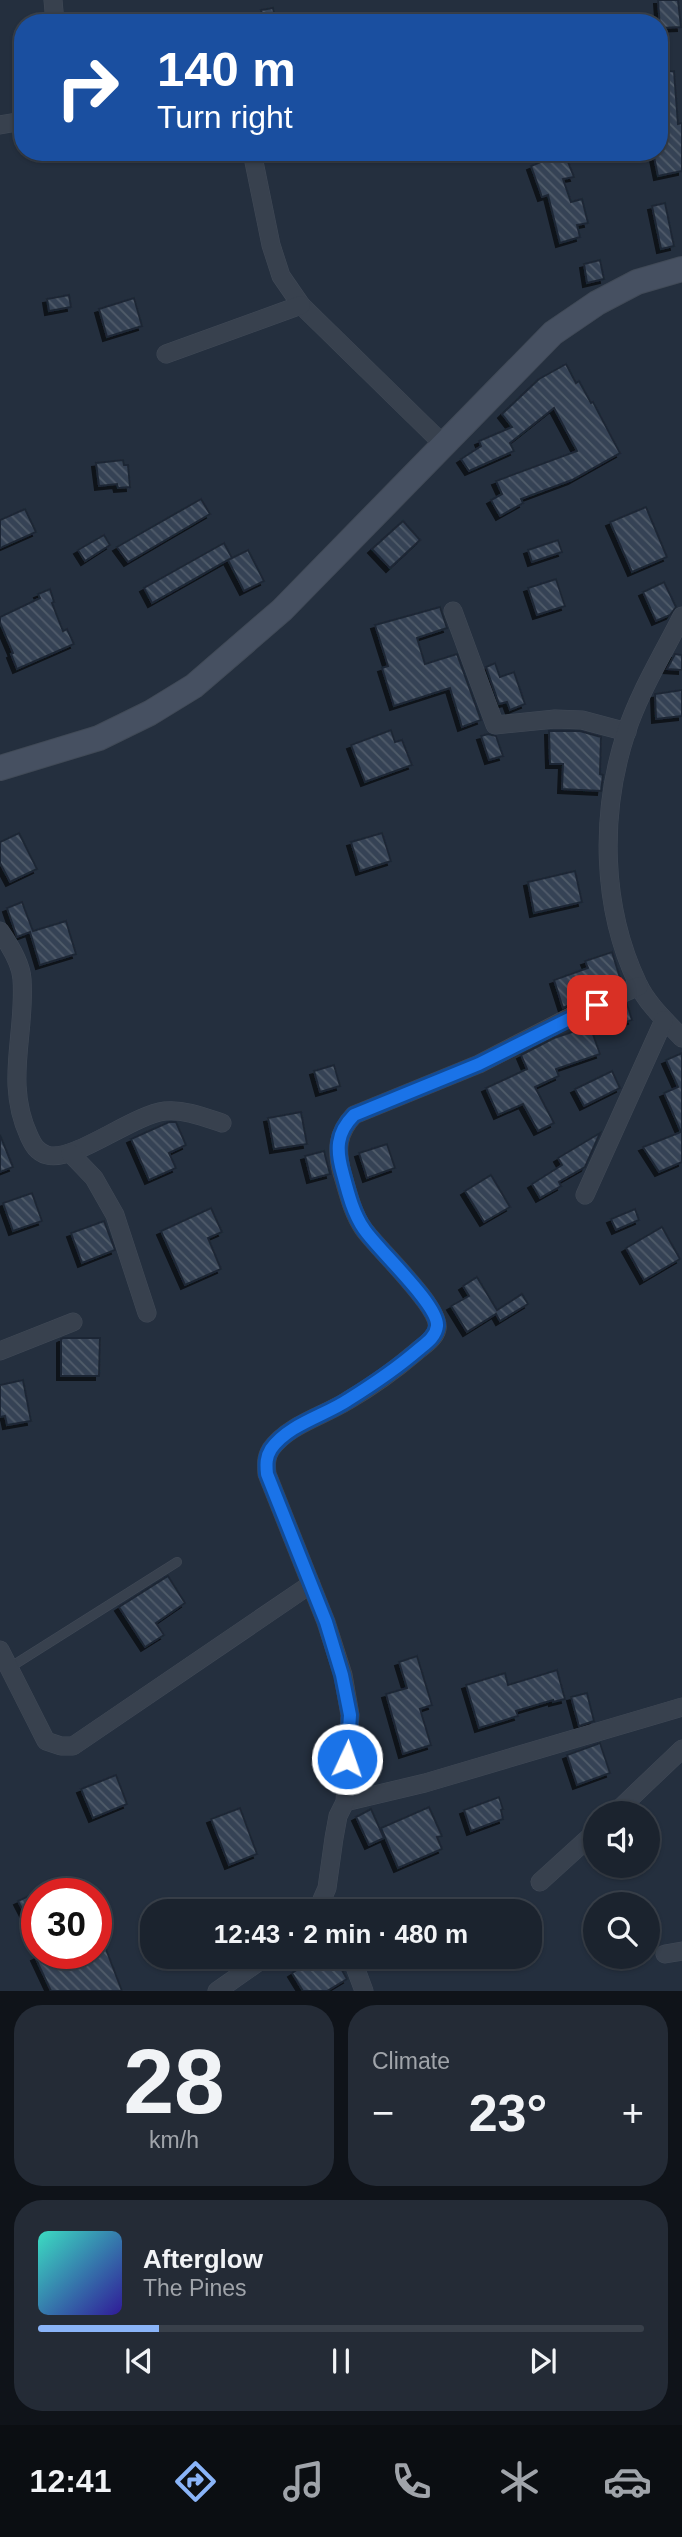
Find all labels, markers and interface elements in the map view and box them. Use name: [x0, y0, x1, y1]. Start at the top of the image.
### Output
icon: right: [42, 42, 133, 133]
text: 140 m: [157, 42, 296, 96]
text: Turn right: [157, 99, 293, 135]
pin: [567, 975, 627, 1035]
icon: arrive: [578, 986, 616, 1024]
position arrow: [310, 1722, 384, 1796]
map controls: [583, 1801, 660, 1969]
button: sound: [583, 1801, 660, 1878]
speed limit sign: 30: [21, 1878, 112, 1969]
button: search: [583, 1892, 660, 1969]
text: 12:43 · 2 min · 480 m: [214, 1919, 468, 1949]
text: 28: [123, 2031, 225, 2132]
text: Climate: [372, 2048, 450, 2074]
text: 23°: [469, 2084, 547, 2142]
text: −: [372, 2092, 394, 2134]
text: +: [622, 2092, 644, 2134]
text: km/h: [149, 2127, 199, 2153]
text: Afterglow: [143, 2244, 263, 2274]
text: The Pines: [143, 2275, 247, 2301]
icon: previous: [120, 2342, 158, 2380]
icon: pause: [322, 2342, 360, 2380]
icon: next: [524, 2342, 562, 2380]
icon: directions: [171, 2457, 220, 2506]
icon: music: [279, 2457, 328, 2506]
icon: phone: [387, 2457, 436, 2506]
icon: climate: [495, 2457, 544, 2506]
icon: car: [603, 2457, 652, 2506]
text: 12:41: [30, 2463, 111, 2499]

